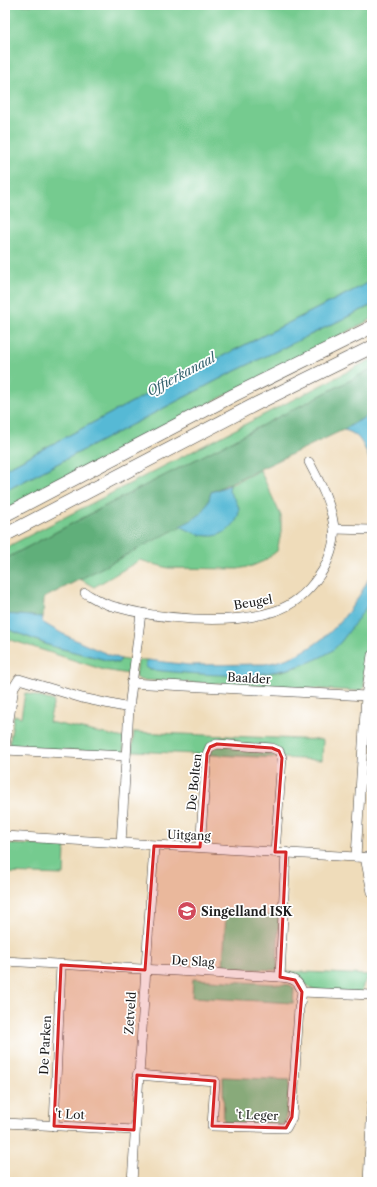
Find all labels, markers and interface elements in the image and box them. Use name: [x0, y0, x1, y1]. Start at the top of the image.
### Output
water label: Offierkanaal: [144, 348, 220, 399]
street label: Beugel: [232, 591, 274, 613]
street label: Baalder: [227, 669, 271, 687]
street label: De Bolten: [184, 752, 205, 811]
street label: Uitgang: [167, 827, 212, 843]
school or university icon: Singelland ISK: [176, 900, 198, 922]
place label: Singelland ISK: [201, 904, 293, 919]
street label: De Slag: [171, 952, 216, 970]
street label: Zetveld: [121, 990, 139, 1035]
street label: De Parken: [36, 1014, 54, 1075]
street label: 't Lot: [55, 1106, 86, 1122]
street label: 't Leger: [235, 1107, 279, 1123]

